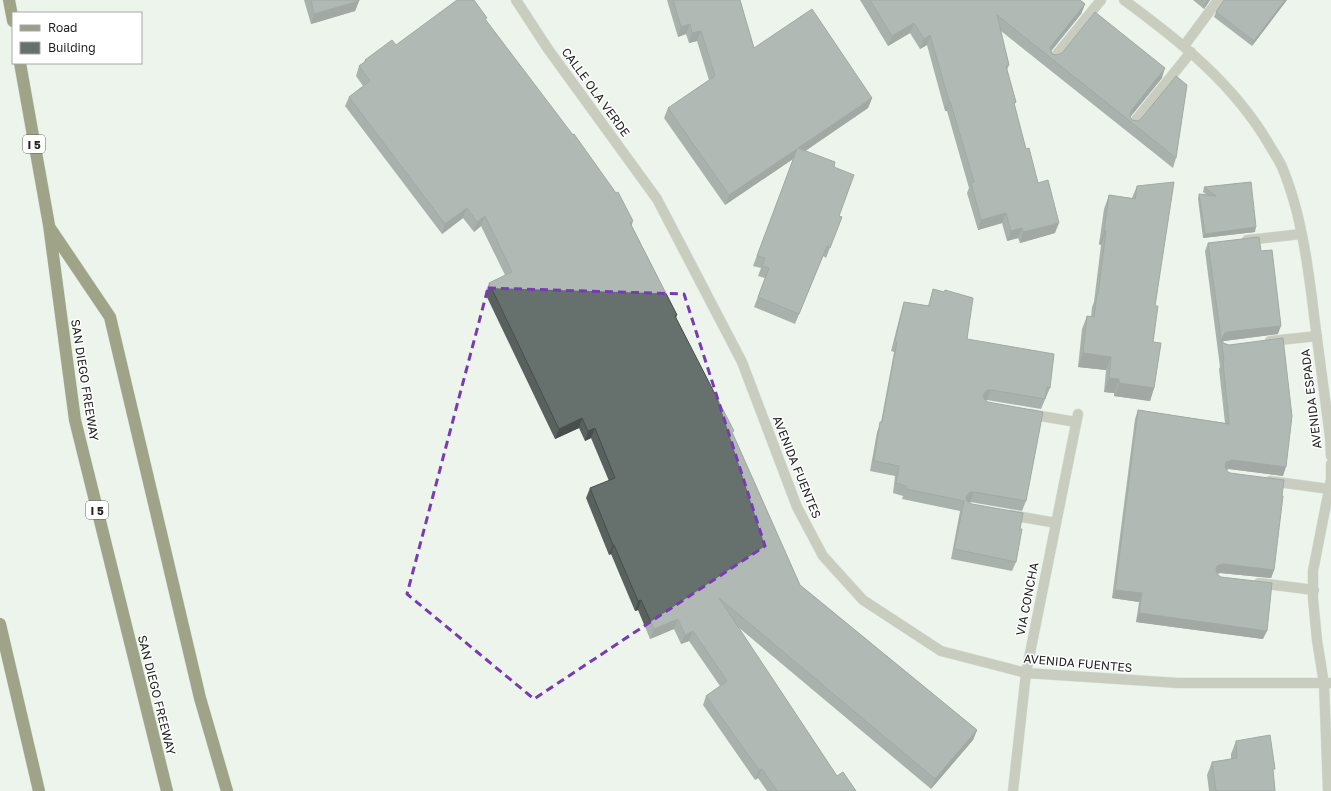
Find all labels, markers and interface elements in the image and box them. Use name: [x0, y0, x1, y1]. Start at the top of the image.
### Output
legend: [12, 12, 142, 64]
text: Road: [48, 20, 77, 35]
text: Building: [48, 40, 96, 55]
street label: CALLE OLA VERDE: [559, 45, 633, 139]
road number: I 5: [23, 135, 45, 153]
street label: SAN DIEGO FREEWAY: [68, 318, 102, 442]
street label: AVENIDA ESPADA: [1297, 348, 1325, 450]
street label: AVENIDA FUENTES: [770, 414, 825, 521]
road number: I 5: [86, 501, 108, 519]
street label: VIA CONCHA: [1013, 561, 1041, 637]
street label: SAN DIEGO FREEWAY: [135, 634, 179, 757]
street label: AVENIDA FUENTES: [1023, 651, 1133, 675]

